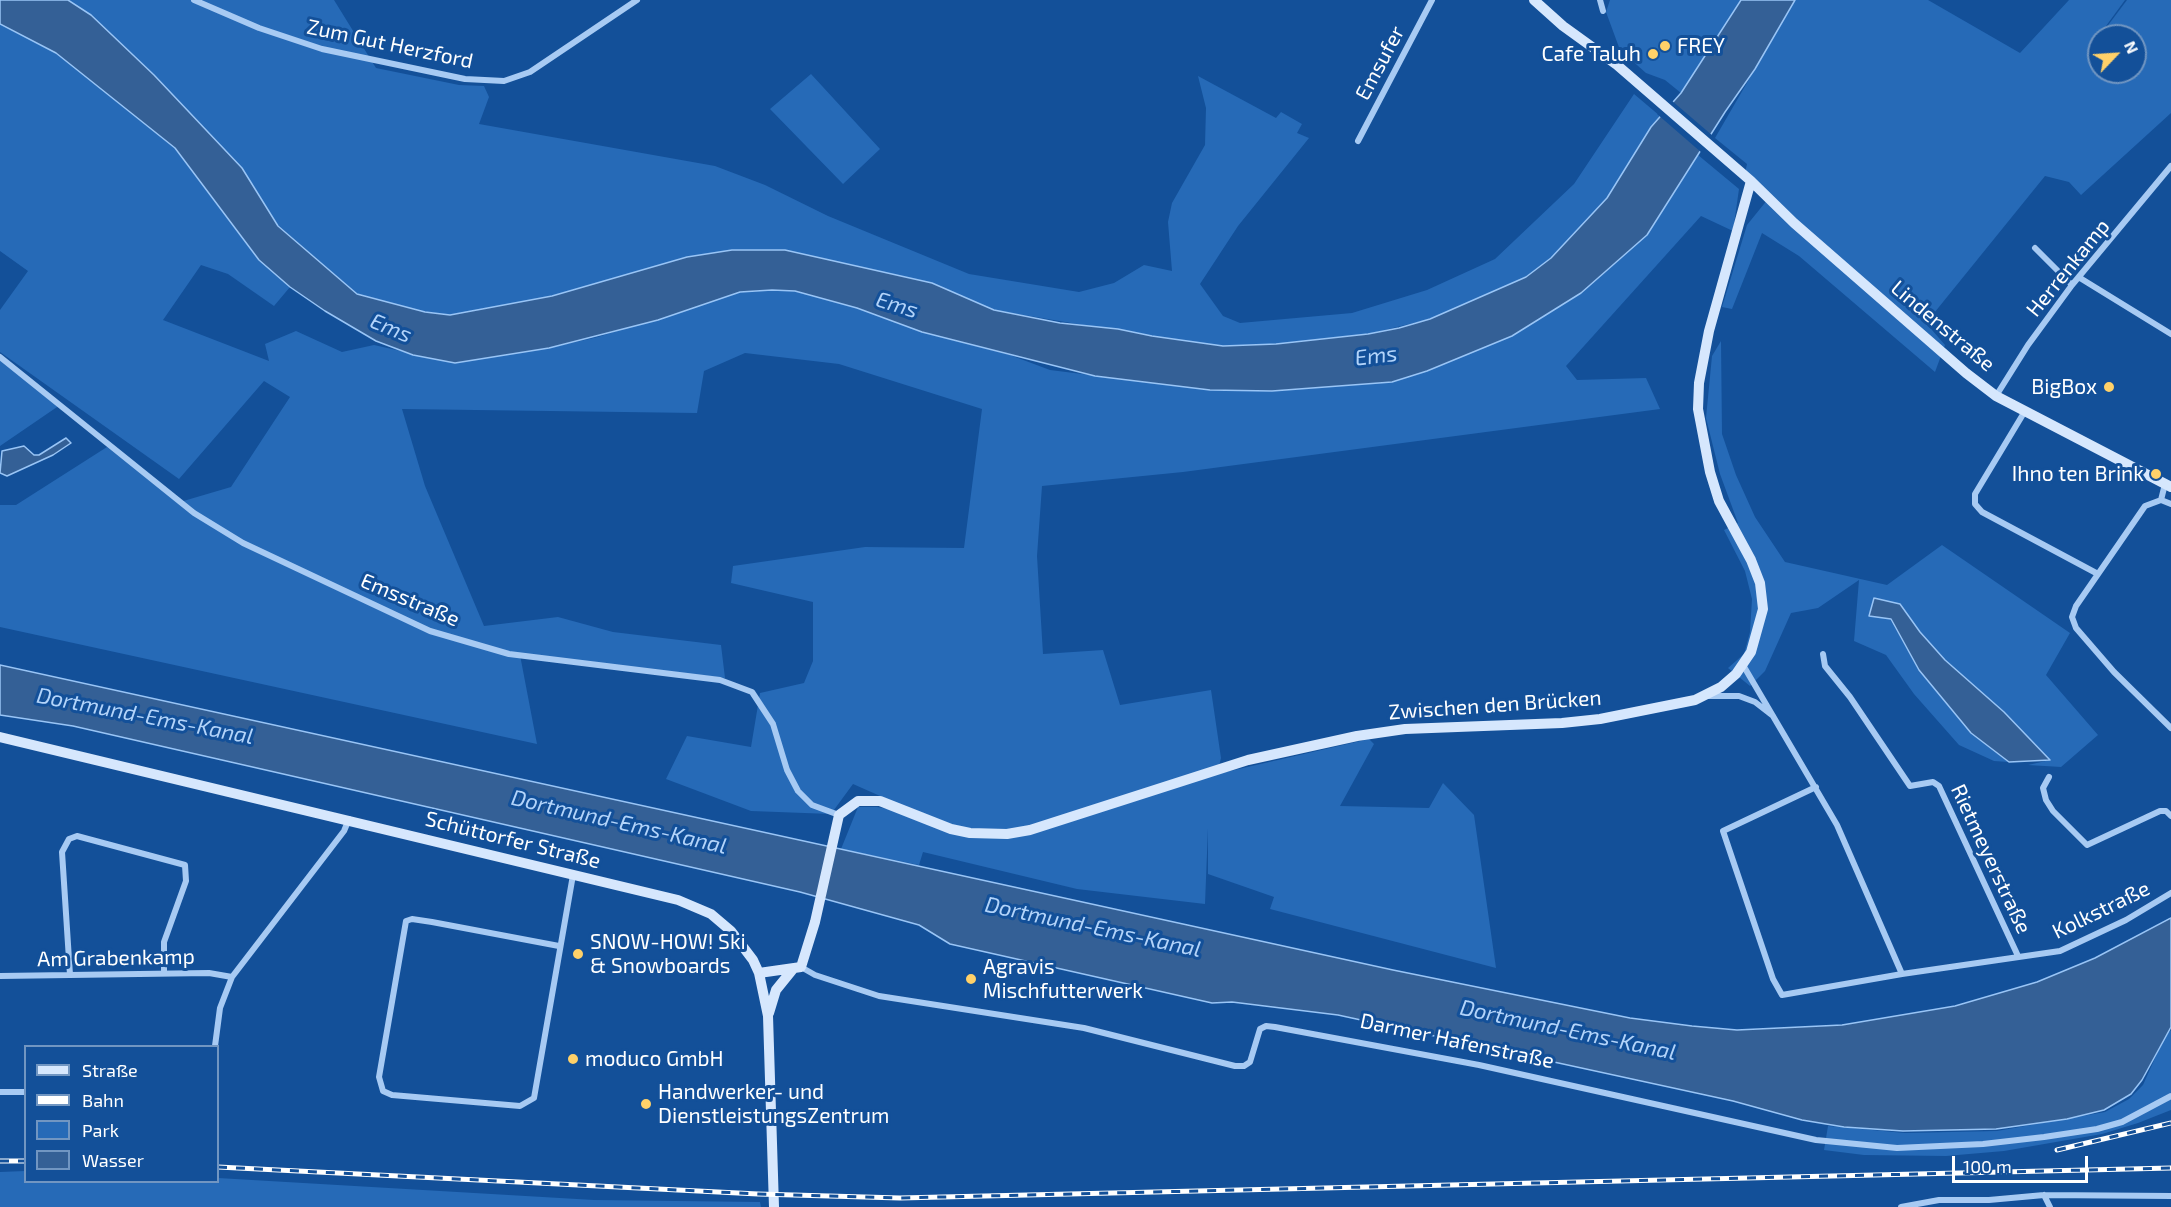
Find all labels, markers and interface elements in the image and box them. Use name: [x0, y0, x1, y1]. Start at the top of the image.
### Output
street label: Zum Gut Herzford: [305, 14, 475, 74]
street label: Emsufer: [1350, 22, 1410, 104]
north arrow: [2087, 24, 2147, 84]
place label: FREY: [1677, 33, 1725, 59]
text: N: [2121, 38, 2143, 56]
marker: FREY: [1658, 39, 1672, 53]
place label: Cafe Taluh: [1542, 41, 1641, 67]
marker: Cafe Taluh: [1646, 47, 1660, 61]
street label: Herrenkamp: [2021, 214, 2115, 322]
street label: Lindenstraße: [1886, 275, 2000, 377]
water label: Ems: [873, 286, 921, 324]
water label: Ems: [366, 308, 416, 348]
water label: Ems: [1353, 340, 1399, 372]
place label: BigBox: [2031, 374, 2097, 400]
marker: BigBox: [2102, 380, 2116, 394]
place label: Ihno ten Brink: [2012, 461, 2144, 487]
marker: Ihno ten Brink: [2149, 467, 2163, 481]
street label: Emsstraße: [357, 568, 463, 632]
water label: Dortmund-Ems-Kanal: [34, 682, 256, 750]
street label: Zwischen den Brücken: [1388, 685, 1602, 725]
street label: Rietmeyerstraße: [1945, 780, 2037, 938]
water label: Dortmund-Ems-Kanal: [509, 784, 729, 860]
street label: Schüttorfer Straße: [423, 806, 603, 874]
street label: Kolkstraße: [2048, 876, 2154, 944]
water label: Dortmund-Ems-Kanal: [983, 891, 1203, 963]
place label: SNOW-HOW! Ski & Snowboards: [590, 929, 746, 979]
street label: Am Grabenkamp: [37, 944, 195, 972]
marker: SNOW-HOW! Ski & Snowboards: [571, 947, 585, 961]
place label: Agravis Mischfutterwerk: [983, 954, 1143, 1004]
marker: Agravis Mischfutterwerk: [964, 972, 978, 986]
water label: Dortmund-Ems-Kanal: [1458, 994, 1678, 1066]
street label: Darmer Hafenstraße: [1358, 1008, 1556, 1074]
legend: [24, 1045, 219, 1183]
place label: moduco GmbH: [585, 1046, 724, 1072]
marker: moduco GmbH: [566, 1052, 580, 1066]
text: Straße: [82, 1059, 138, 1081]
place label: Handwerker- und DienstleistungsZentrum: [658, 1079, 889, 1129]
text: Bahn: [82, 1089, 124, 1111]
marker: Handwerker- und DienstleistungsZentrum: [639, 1097, 653, 1111]
text: Park: [82, 1119, 119, 1141]
scale bar: [1955, 1144, 2092, 1182]
text: Wasser: [82, 1149, 144, 1171]
text: 100 m: [1963, 1155, 2012, 1177]

